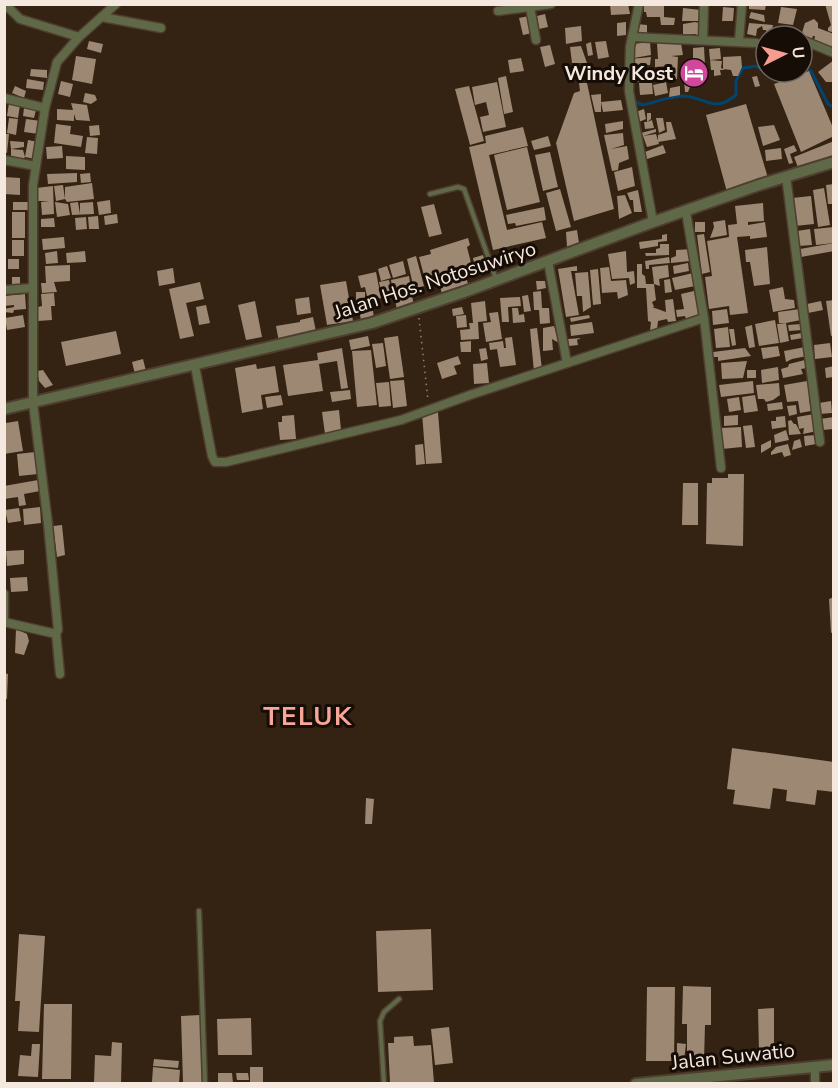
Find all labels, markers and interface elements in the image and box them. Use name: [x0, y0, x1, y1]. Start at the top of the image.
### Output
north arrow: [754, 24, 814, 84]
text: U: [786, 46, 809, 60]
hotel icon: Windy Kost: [678, 57, 710, 89]
place label: Windy Kost: [564, 60, 673, 87]
street label: Jalan Hos. Notosuwiryo: [330, 235, 540, 326]
district label: TELUK: [263, 699, 353, 734]
street label: Jalan Suwatio: [669, 1037, 796, 1076]

